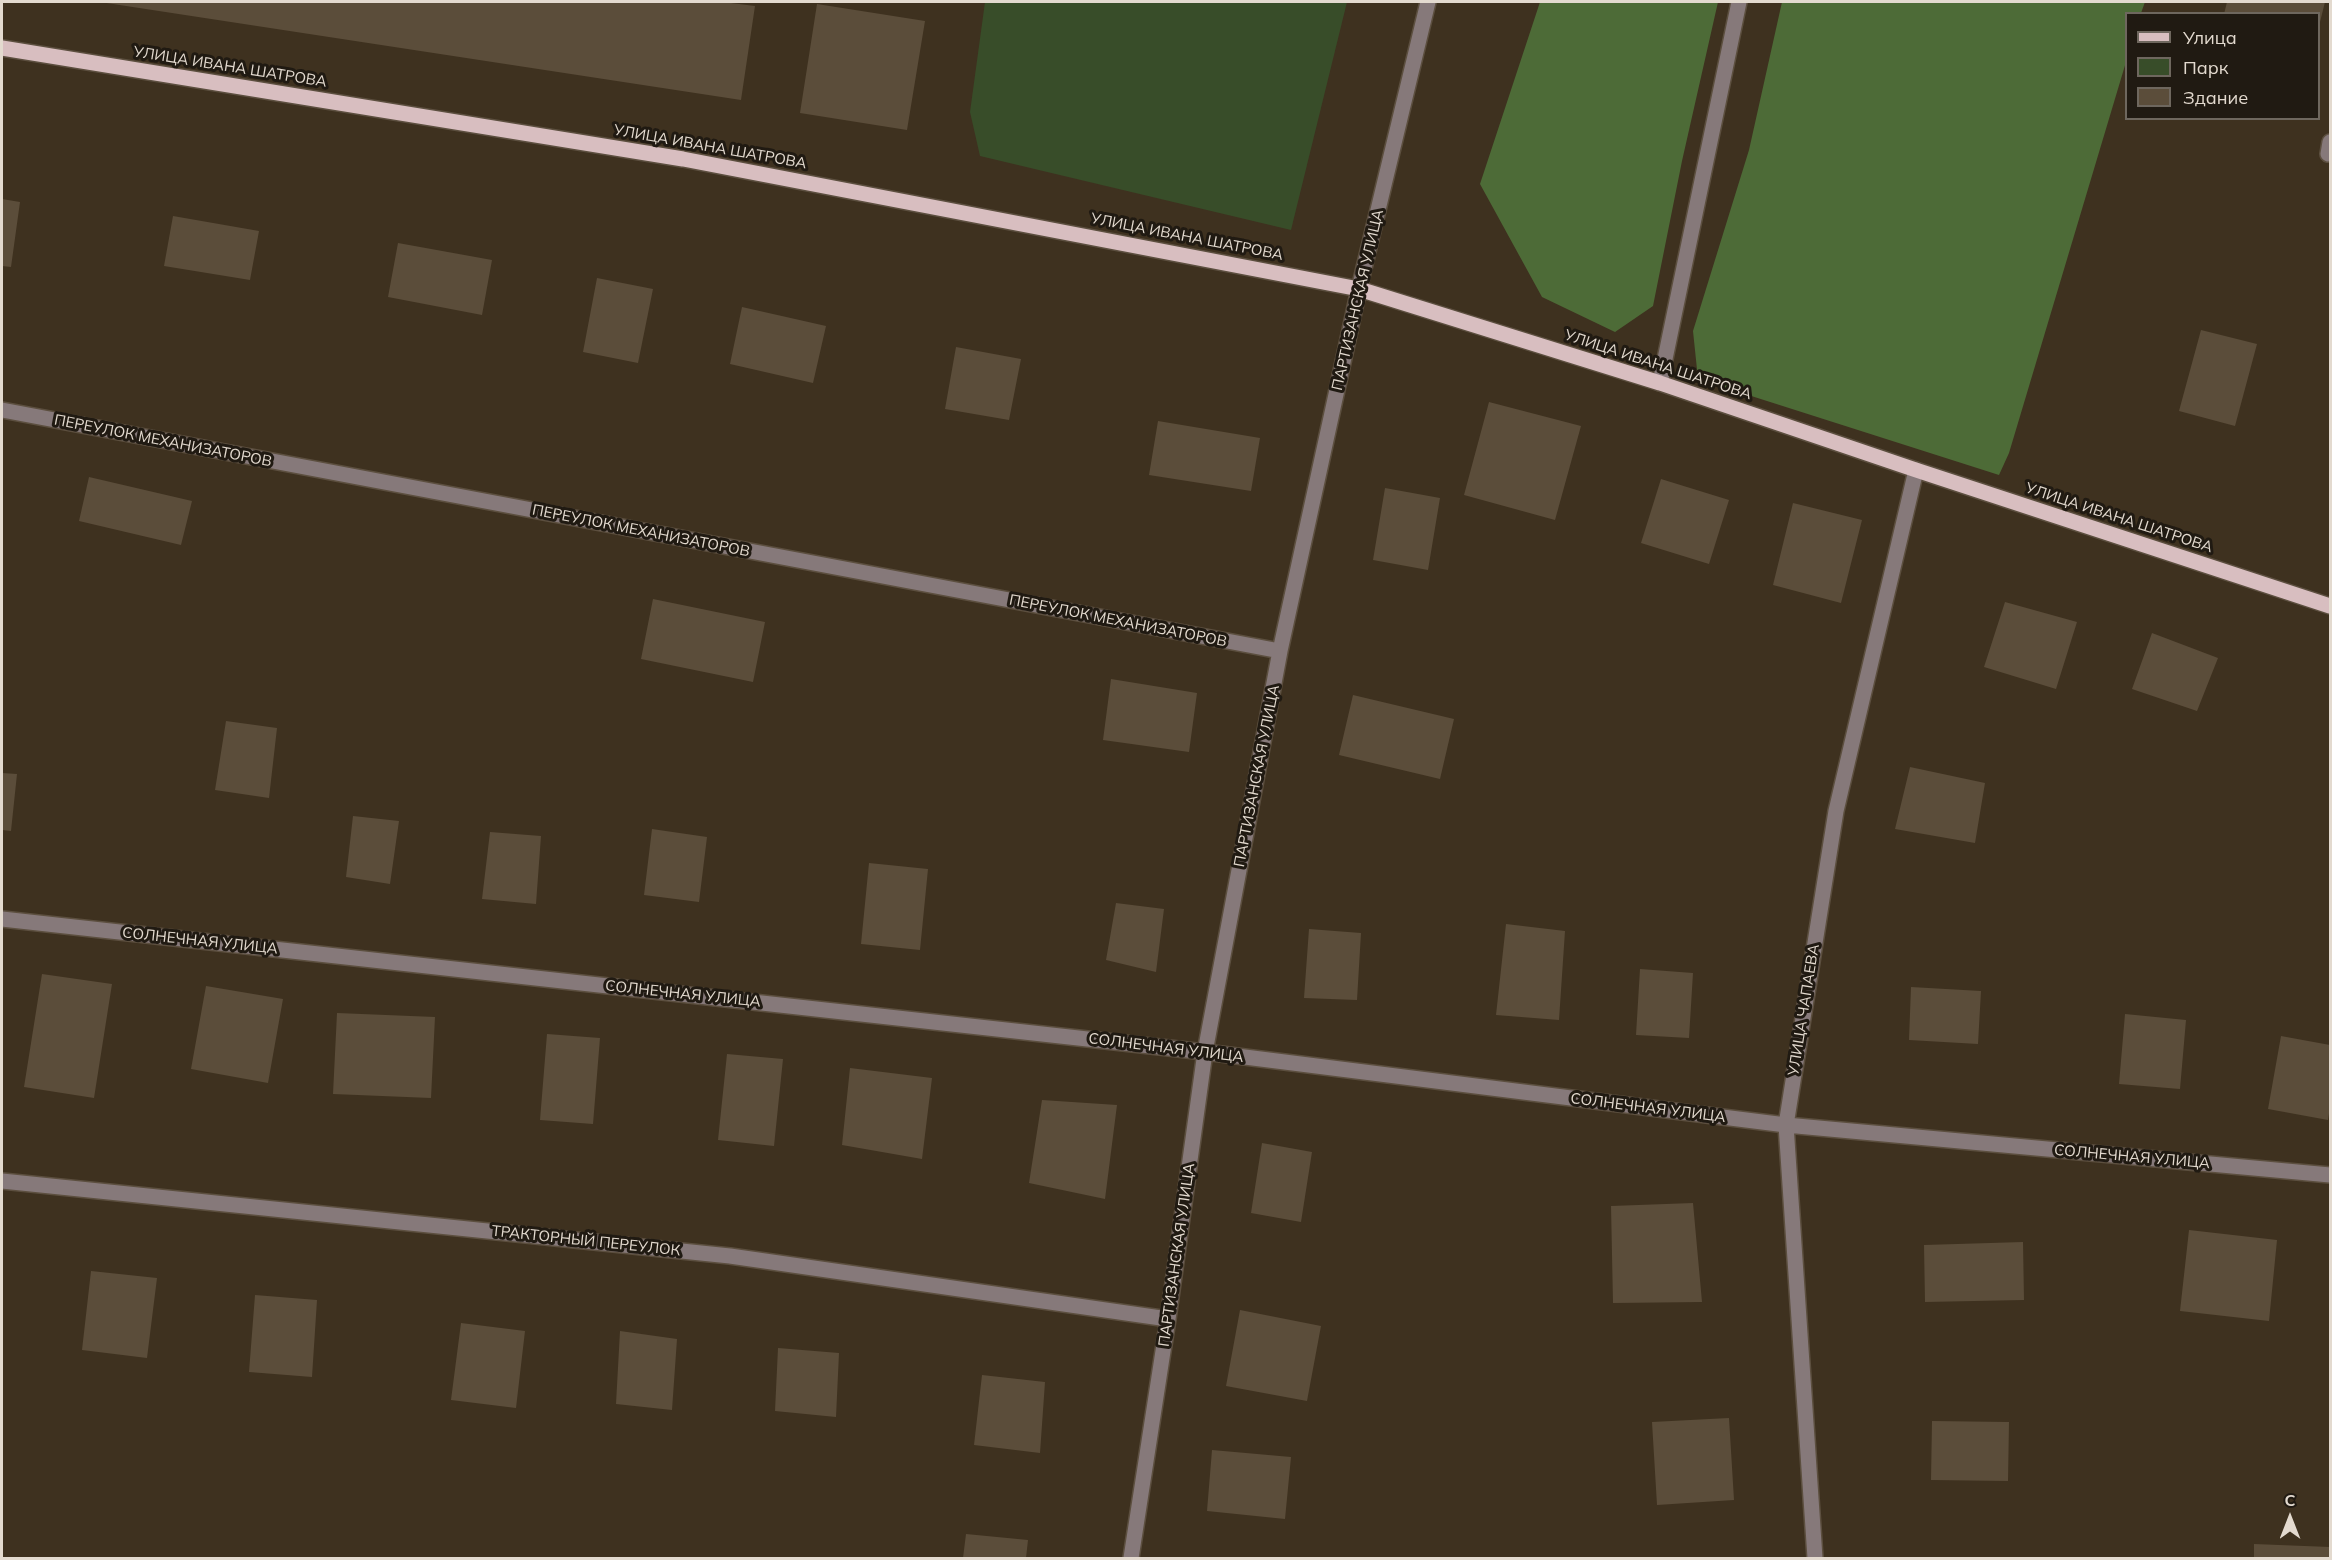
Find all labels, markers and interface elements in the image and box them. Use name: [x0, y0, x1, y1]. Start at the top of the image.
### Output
legend: [2125, 12, 2320, 120]
text: Улица: [2183, 26, 2237, 49]
street label: УЛИЦА ИВАНА ШАТРОВА: [132, 43, 328, 91]
text: Парк: [2183, 56, 2228, 79]
text: Здание: [2183, 86, 2248, 109]
street label: УЛИЦА ИВАНА ШАТРОВА: [612, 121, 808, 173]
street label: ПАРТИЗАНСКАЯ УЛИЦА: [1328, 208, 1388, 392]
street label: УЛИЦА ИВАНА ШАТРОВА: [1089, 210, 1285, 264]
street label: УЛИЦА ИВАНА ШАТРОВА: [1562, 326, 1754, 404]
street label: ПЕРЕУЛОК МЕХАНИЗАТОРОВ: [53, 411, 273, 471]
street label: УЛИЦА ИВАНА ШАТРОВА: [2023, 479, 2215, 557]
street label: ПЕРЕУЛОК МЕХАНИЗАТОРОВ: [531, 501, 751, 561]
street label: ПЕРЕУЛОК МЕХАНИЗАТОРОВ: [1008, 591, 1228, 651]
street label: ПАРТИЗАНСКАЯ УЛИЦА: [1230, 683, 1284, 869]
street label: СОЛНЕЧНАЯ УЛИЦА: [121, 924, 279, 958]
street label: УЛИЦА ЧАПАЕВА: [1785, 943, 1823, 1077]
street label: СОЛНЕЧНАЯ УЛИЦА: [604, 977, 762, 1011]
street label: СОЛНЕЧНАЯ УЛИЦА: [1087, 1030, 1245, 1066]
street label: СОЛНЕЧНАЯ УЛИЦА: [1569, 1090, 1727, 1126]
street label: СОЛНЕЧНАЯ УЛИЦА: [2053, 1141, 2211, 1173]
street label: ПАРТИЗАНСКАЯ УЛИЦА: [1155, 1162, 1199, 1348]
street label: ТРАКТОРНЫЙ ПЕРЕУЛОК: [491, 1222, 681, 1260]
north arrow: [2260, 1488, 2320, 1548]
text: С: [2285, 1490, 2295, 1510]

